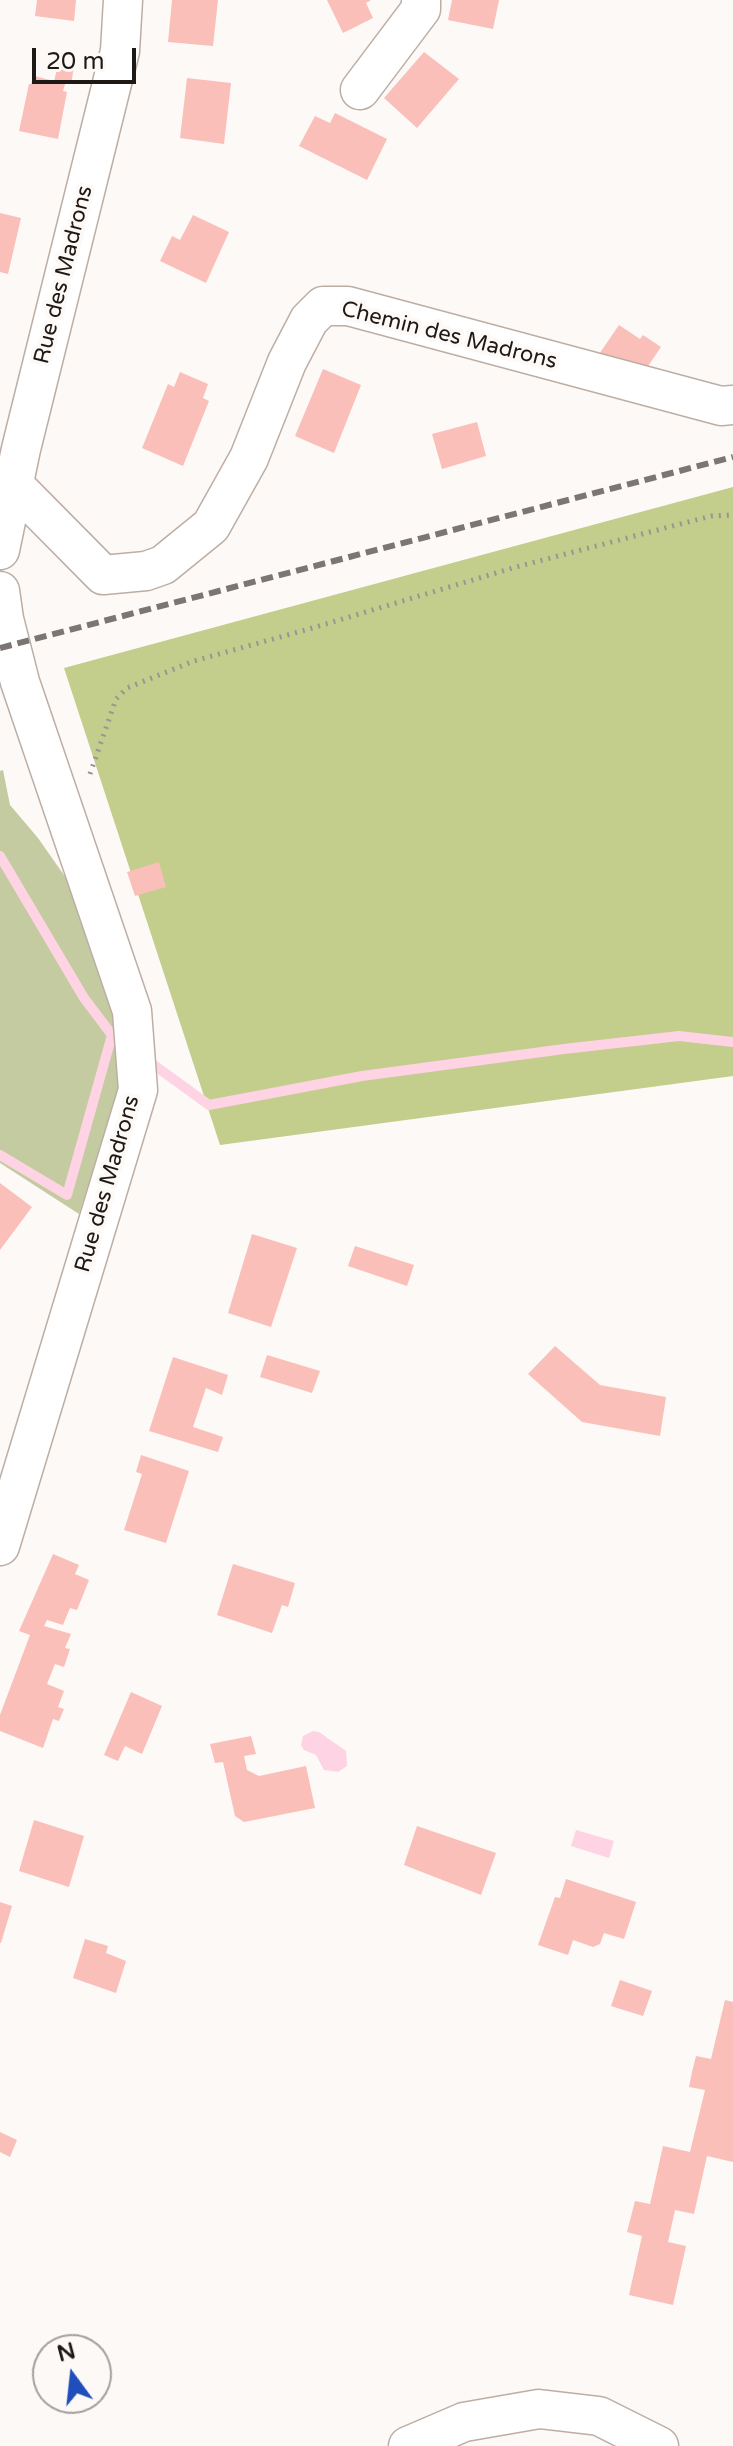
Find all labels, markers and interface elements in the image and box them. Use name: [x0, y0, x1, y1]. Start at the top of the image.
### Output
scale bar: [36, 32, 140, 82]
text: 20 m: [46, 47, 104, 76]
street label: Rue des Madrons: [29, 183, 99, 367]
street label: Chemin des Madrons: [338, 296, 560, 376]
street label: Rue des Madrons: [70, 1093, 146, 1275]
north arrow: [32, 2334, 112, 2414]
text: N: [54, 2338, 78, 2368]

